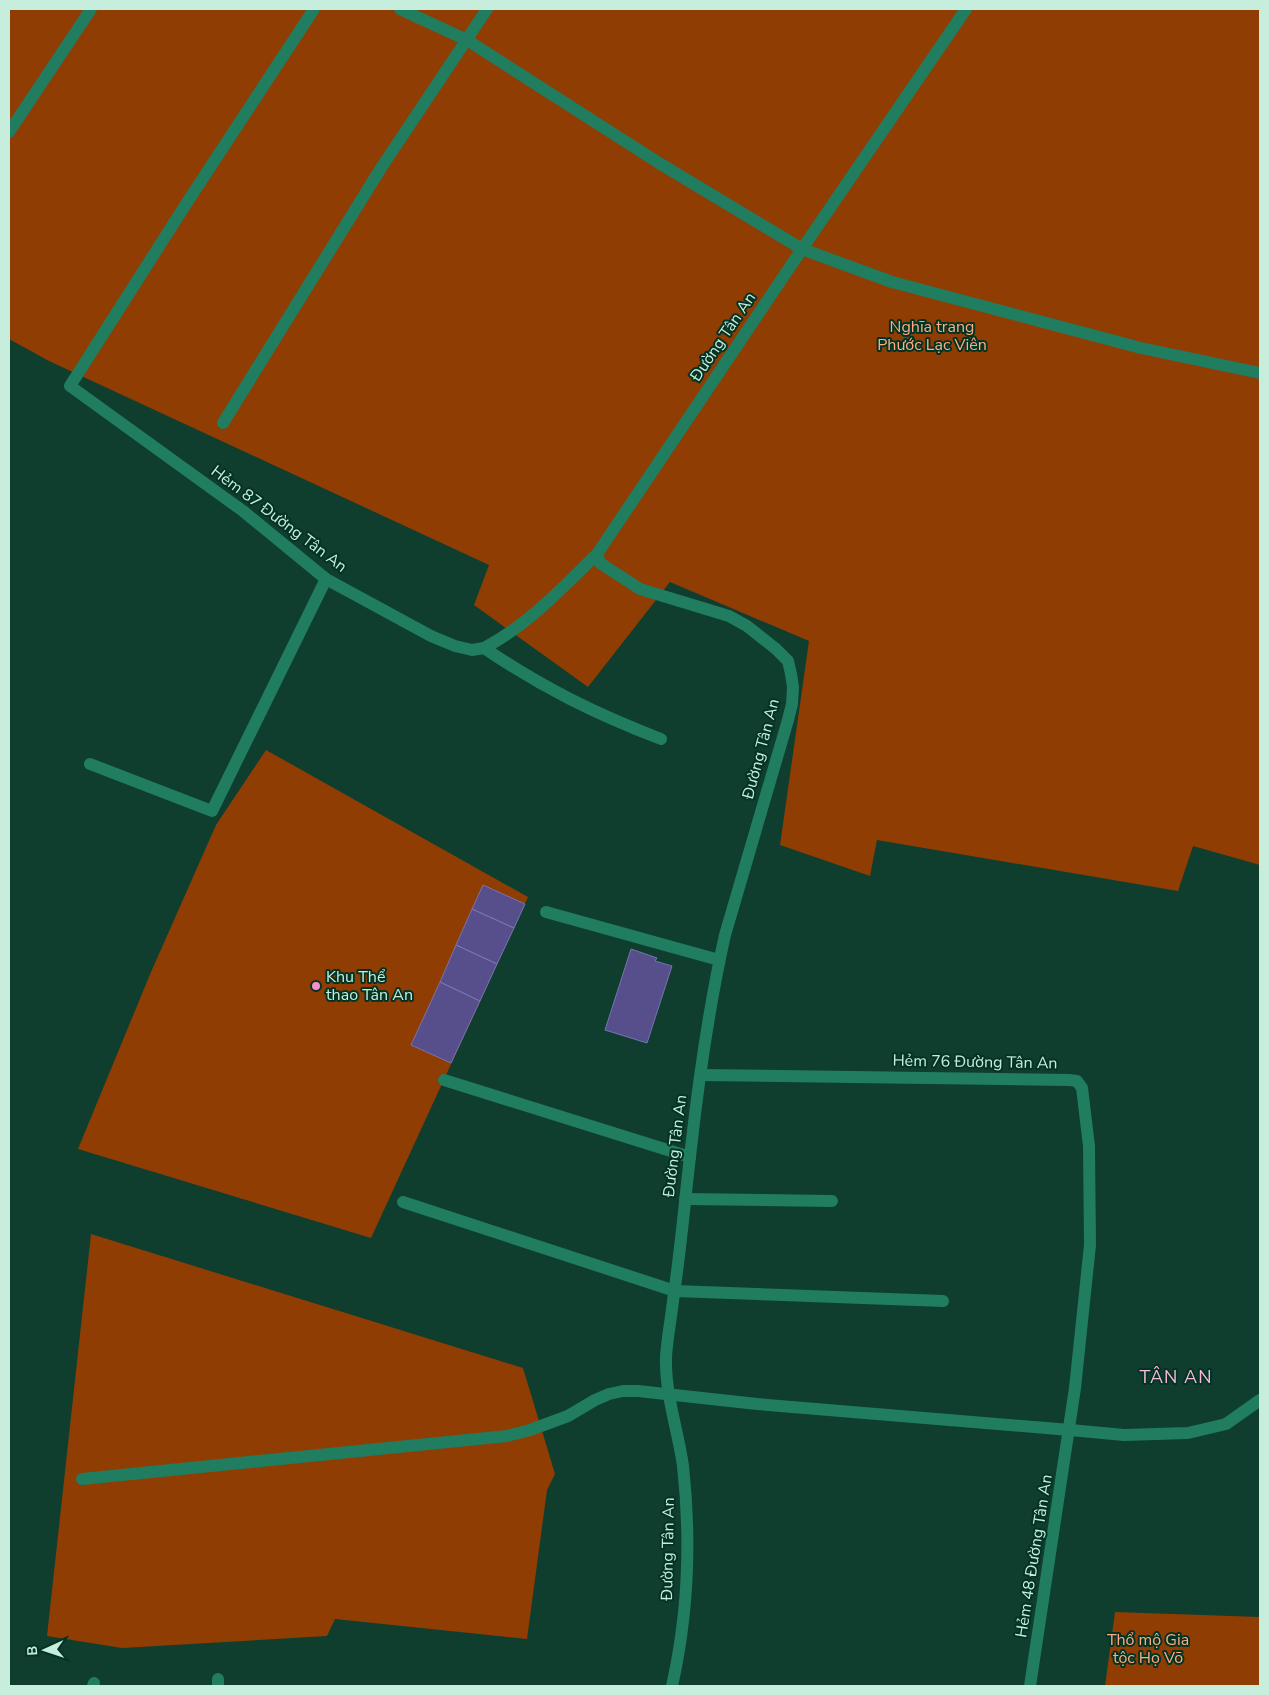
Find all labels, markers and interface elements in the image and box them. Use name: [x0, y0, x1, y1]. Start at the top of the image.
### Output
street label: Đường Tân An: [684, 288, 761, 387]
park label: Nghĩa trang Phước Lạc Viên: [877, 316, 987, 356]
street label: Hẻm 87 Đường Tân An: [206, 461, 352, 577]
street label: Đường Tân An: [737, 696, 785, 803]
place label: Khu Thể thao Tân An: [326, 966, 413, 1006]
marker: Khu Thể thao Tân An: [310, 980, 322, 992]
street label: Hẻm 76 Đường Tân An: [892, 1050, 1058, 1074]
street label: Đường Tân An: [658, 1093, 692, 1200]
district label: TÂN AN: [1140, 1365, 1212, 1389]
street label: Hẻm 48 Đường Tân An: [1010, 1473, 1058, 1639]
street label: Đường Tân An: [656, 1497, 680, 1602]
north arrow: [20, 1625, 70, 1675]
park label: Thổ mộ Gia tộc Họ Võ: [1107, 1629, 1189, 1669]
text: B: [23, 1645, 42, 1656]

